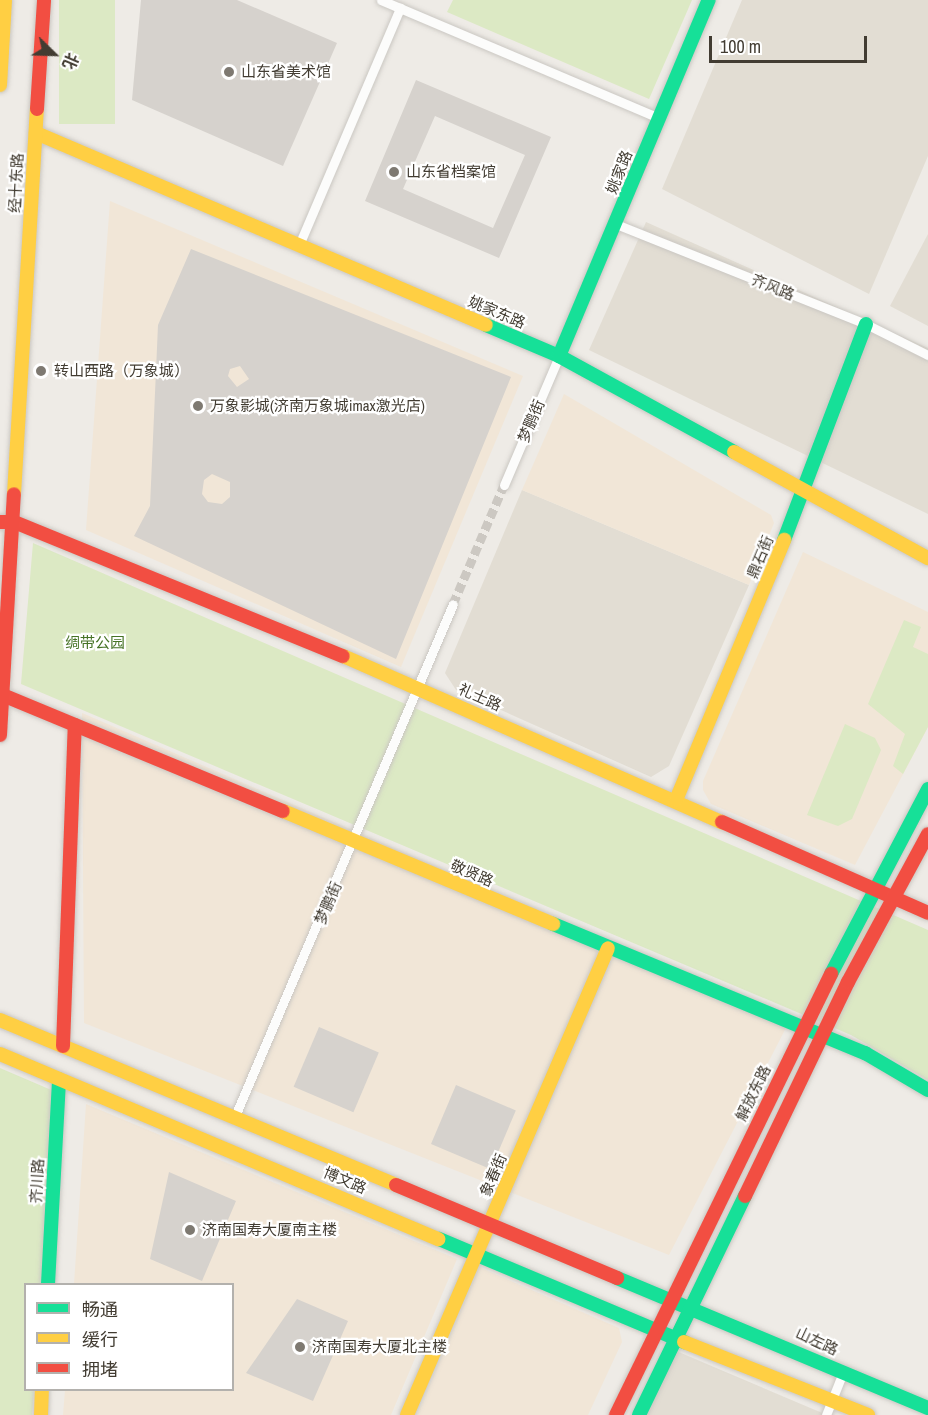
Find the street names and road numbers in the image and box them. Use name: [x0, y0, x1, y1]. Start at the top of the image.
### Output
street label: 姚家路: [602, 148, 636, 196]
street label: 经十东路: [5, 153, 27, 213]
street label: 齐风路: [749, 270, 797, 304]
street label: 姚家东路: [466, 292, 528, 332]
street label: 梦鹏街: [514, 397, 548, 445]
street label: 鼎石街: [743, 533, 777, 581]
street label: 礼士路: [456, 680, 504, 714]
street label: 敬贤路: [448, 856, 496, 890]
street label: 梦鹏街: [311, 879, 345, 927]
street label: 解放东路: [732, 1062, 774, 1124]
street label: 象春街: [476, 1151, 510, 1199]
street label: 齐川路: [27, 1158, 47, 1204]
street label: 博文路: [321, 1163, 369, 1197]
street label: 山左路: [793, 1323, 841, 1359]

